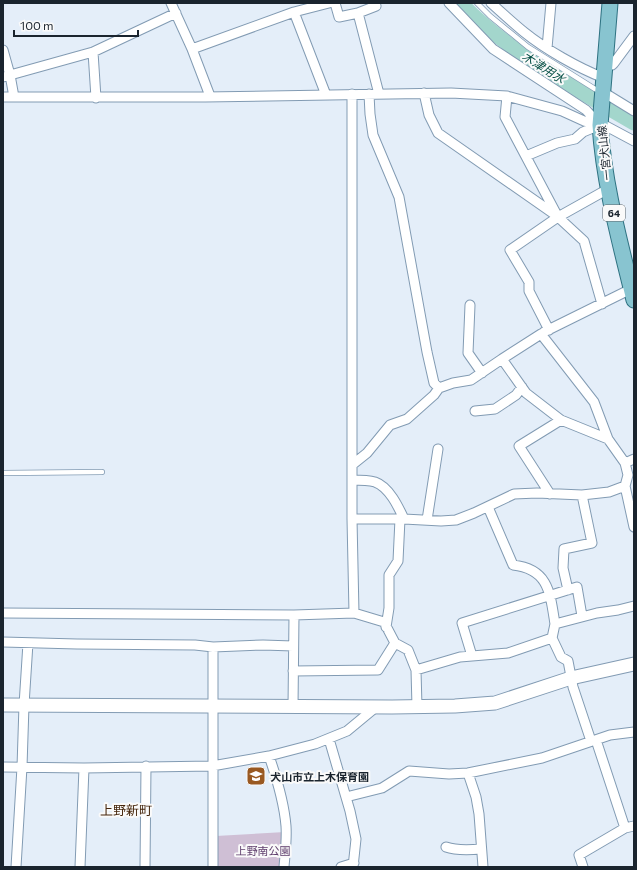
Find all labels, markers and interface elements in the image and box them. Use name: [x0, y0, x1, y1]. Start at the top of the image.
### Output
scale bar: [14, 12, 138, 38]
text: 100 m: [20, 18, 54, 32]
water label: 木津用水: [520, 48, 570, 87]
street label: 一宮犬山線: [595, 125, 613, 181]
road number: 64: [603, 205, 625, 221]
school or university icon: 犬山市立上木保育園: [245, 765, 267, 787]
place label: 犬山市立上木保育園: [270, 770, 369, 783]
district label: 上野新町: [100, 802, 152, 818]
park label: 上野南公園: [236, 844, 291, 857]

